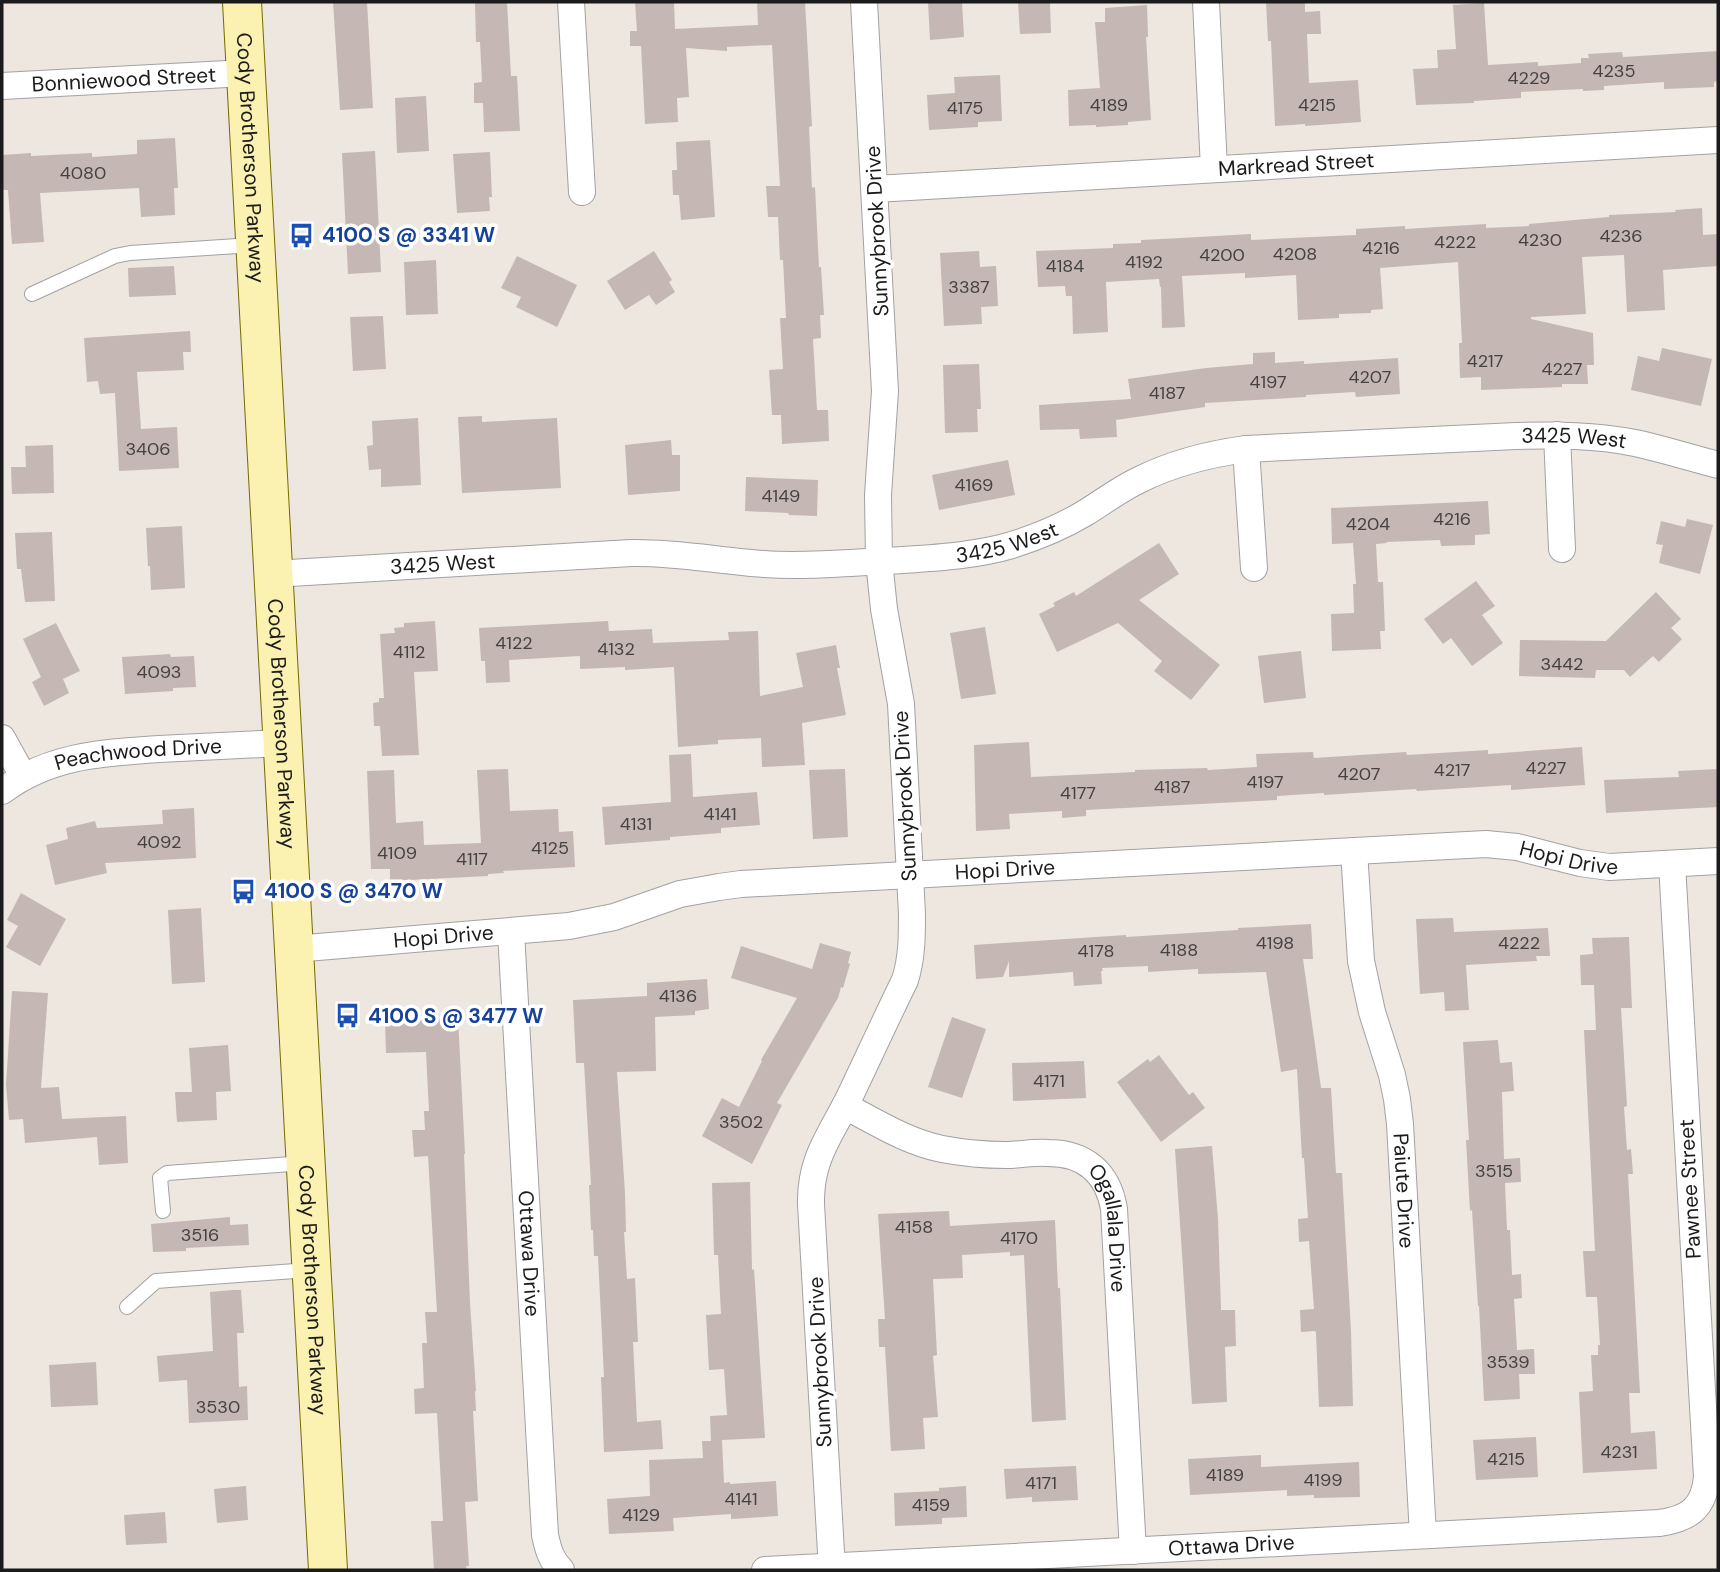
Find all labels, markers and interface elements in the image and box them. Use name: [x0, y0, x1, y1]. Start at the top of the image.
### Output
street label: Cody Brotherson Parkway: [230, 32, 271, 284]
house number: 4235: [1593, 59, 1635, 83]
street label: Bonniewood Street: [31, 61, 217, 98]
house number: 4229: [1508, 66, 1550, 90]
house number: 4189: [1090, 93, 1128, 117]
house number: 4215: [1298, 93, 1336, 117]
house number: 4175: [947, 96, 983, 120]
street label: Sunnybrook Drive: [859, 145, 895, 317]
street label: Markread Street: [1217, 146, 1375, 183]
house number: 4080: [60, 161, 106, 185]
bus stop icon: 4100 S @ 3341 W: [288, 221, 316, 249]
place label: 4100 S @ 3341 W: [322, 221, 495, 249]
house number: 4236: [1599, 224, 1643, 248]
house number: 4230: [1518, 228, 1562, 252]
house number: 4222: [1434, 230, 1476, 254]
house number: 4216: [1362, 236, 1400, 260]
house number: 4208: [1273, 242, 1317, 266]
house number: 4200: [1199, 243, 1245, 267]
house number: 4192: [1125, 250, 1163, 274]
house number: 4184: [1046, 254, 1084, 278]
house number: 3387: [948, 275, 990, 299]
house number: 4217: [1467, 349, 1503, 373]
house number: 4227: [1542, 357, 1582, 381]
house number: 4207: [1349, 365, 1391, 389]
house number: 4197: [1250, 370, 1287, 394]
house number: 4187: [1149, 381, 1185, 405]
street label: 3425 West: [1521, 422, 1628, 455]
house number: 3406: [125, 437, 171, 461]
house number: 4169: [955, 473, 993, 497]
house number: 4149: [762, 484, 800, 508]
house number: 4216: [1433, 507, 1471, 531]
house number: 4204: [1346, 512, 1390, 536]
street label: 3425 West: [954, 515, 1063, 570]
street label: 3425 West: [389, 547, 496, 581]
street label: Cody Brotherson Parkway: [261, 598, 302, 850]
house number: 4122: [495, 631, 533, 655]
house number: 4132: [597, 637, 635, 661]
house number: 4112: [393, 640, 425, 664]
house number: 3442: [1541, 652, 1583, 676]
house number: 4093: [137, 660, 181, 684]
street label: Sunnybrook Drive: [887, 710, 923, 882]
street label: Peachwood Drive: [51, 732, 223, 777]
house number: 4227: [1526, 756, 1566, 780]
house number: 4217: [1434, 758, 1470, 782]
house number: 4207: [1338, 762, 1380, 786]
house number: 4197: [1247, 770, 1284, 794]
house number: 4187: [1154, 775, 1190, 799]
house number: 4177: [1060, 781, 1096, 805]
house number: 4141: [703, 802, 737, 826]
house number: 4131: [620, 812, 652, 836]
house number: 4092: [137, 830, 181, 854]
street label: Hopi Drive: [1517, 834, 1619, 881]
house number: 4125: [531, 836, 569, 860]
house number: 4109: [377, 841, 417, 865]
house number: 4117: [456, 847, 488, 871]
street label: Hopi Drive: [954, 853, 1056, 886]
bus stop icon: 4100 S @ 3470 W: [230, 877, 258, 905]
place label: 4100 S @ 3470 W: [264, 877, 443, 905]
street label: Hopi Drive: [392, 918, 495, 955]
house number: 4198: [1256, 931, 1294, 955]
house number: 4222: [1498, 931, 1540, 955]
house number: 4188: [1160, 938, 1198, 962]
house number: 4178: [1078, 939, 1114, 963]
house number: 4136: [659, 984, 697, 1008]
bus stop icon: 4100 S @ 3477 W: [334, 1002, 362, 1030]
place label: 4100 S @ 3477 W: [368, 1002, 544, 1030]
house number: 4171: [1033, 1069, 1065, 1093]
house number: 3502: [719, 1110, 763, 1134]
street label: Pawnee Street: [1672, 1118, 1708, 1260]
street label: Paiute Drive: [1387, 1132, 1421, 1249]
street label: Ogallala Drive: [1082, 1157, 1133, 1293]
house number: 3515: [1475, 1159, 1513, 1183]
street label: Cody Brotherson Parkway: [292, 1164, 334, 1416]
street label: Ottawa Drive: [512, 1190, 547, 1317]
house number: 4158: [895, 1215, 933, 1239]
house number: 3516: [181, 1223, 219, 1247]
house number: 4170: [1000, 1226, 1038, 1250]
street label: Sunnybrook Drive: [802, 1276, 838, 1448]
house number: 3539: [1486, 1350, 1530, 1374]
house number: 3530: [196, 1395, 240, 1419]
house number: 4231: [1600, 1440, 1638, 1464]
house number: 4215: [1487, 1447, 1525, 1471]
house number: 4189: [1206, 1463, 1244, 1487]
house number: 4199: [1303, 1468, 1343, 1492]
house number: 4171: [1025, 1471, 1057, 1495]
house number: 4141: [724, 1487, 758, 1511]
house number: 4159: [912, 1493, 950, 1517]
house number: 4129: [622, 1503, 660, 1527]
street label: Ottawa Drive: [1168, 1528, 1295, 1563]

